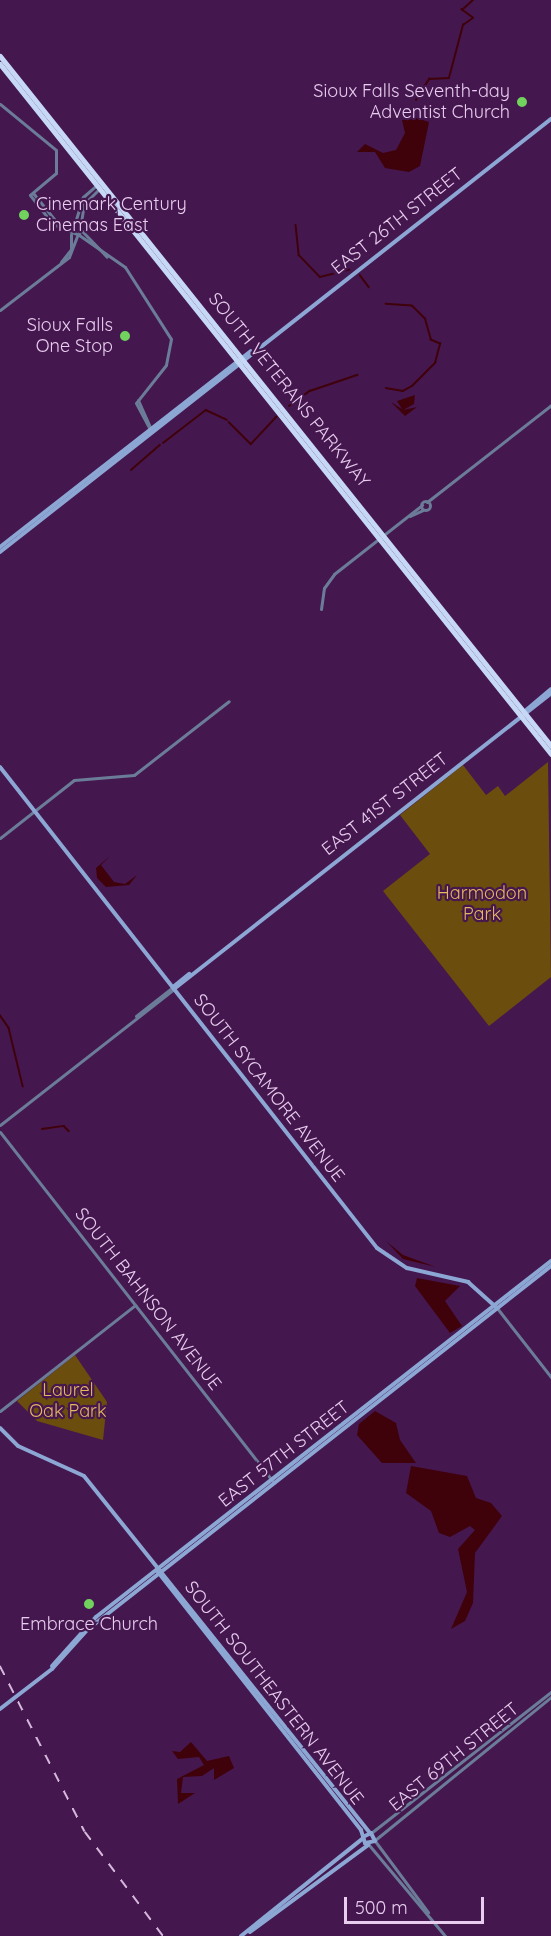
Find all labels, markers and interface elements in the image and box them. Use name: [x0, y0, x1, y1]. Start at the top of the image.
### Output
place label: Sioux Falls Seventh-day Adventist Church: [313, 81, 510, 124]
marker: Sioux Falls Seventh-day Adventist Church: [515, 95, 529, 109]
street label: EAST 26TH STREET: [327, 163, 467, 279]
place label: Cinemark Century Cinemas East: [36, 194, 187, 236]
marker: Cinemark Century Cinemas East: [17, 208, 31, 222]
street label: SOUTH VETERANS PARKWAY: [204, 288, 374, 492]
place label: Sioux Falls One Stop: [27, 315, 113, 358]
marker: Sioux Falls One Stop: [118, 329, 132, 343]
street label: EAST 41ST STREET: [318, 748, 452, 860]
park label: Harmodon Park: [437, 883, 527, 926]
street label: SOUTH SYCAMORE AVENUE: [189, 990, 349, 1186]
street label: SOUTH BAHNSON AVENUE: [70, 1204, 226, 1394]
park label: Laurel Oak Park: [29, 1380, 107, 1422]
street label: EAST 57TH STREET: [214, 1396, 354, 1512]
street label: SOUTH SOUTHEASTERN AVENUE: [180, 1577, 368, 1809]
marker: Embrace Church: [82, 1597, 96, 1611]
place label: Embrace Church: [20, 1613, 158, 1635]
street label: EAST 69TH STREET: [385, 1698, 523, 1816]
scale bar: [347, 1885, 486, 1923]
text: 500 m: [355, 1896, 408, 1919]

